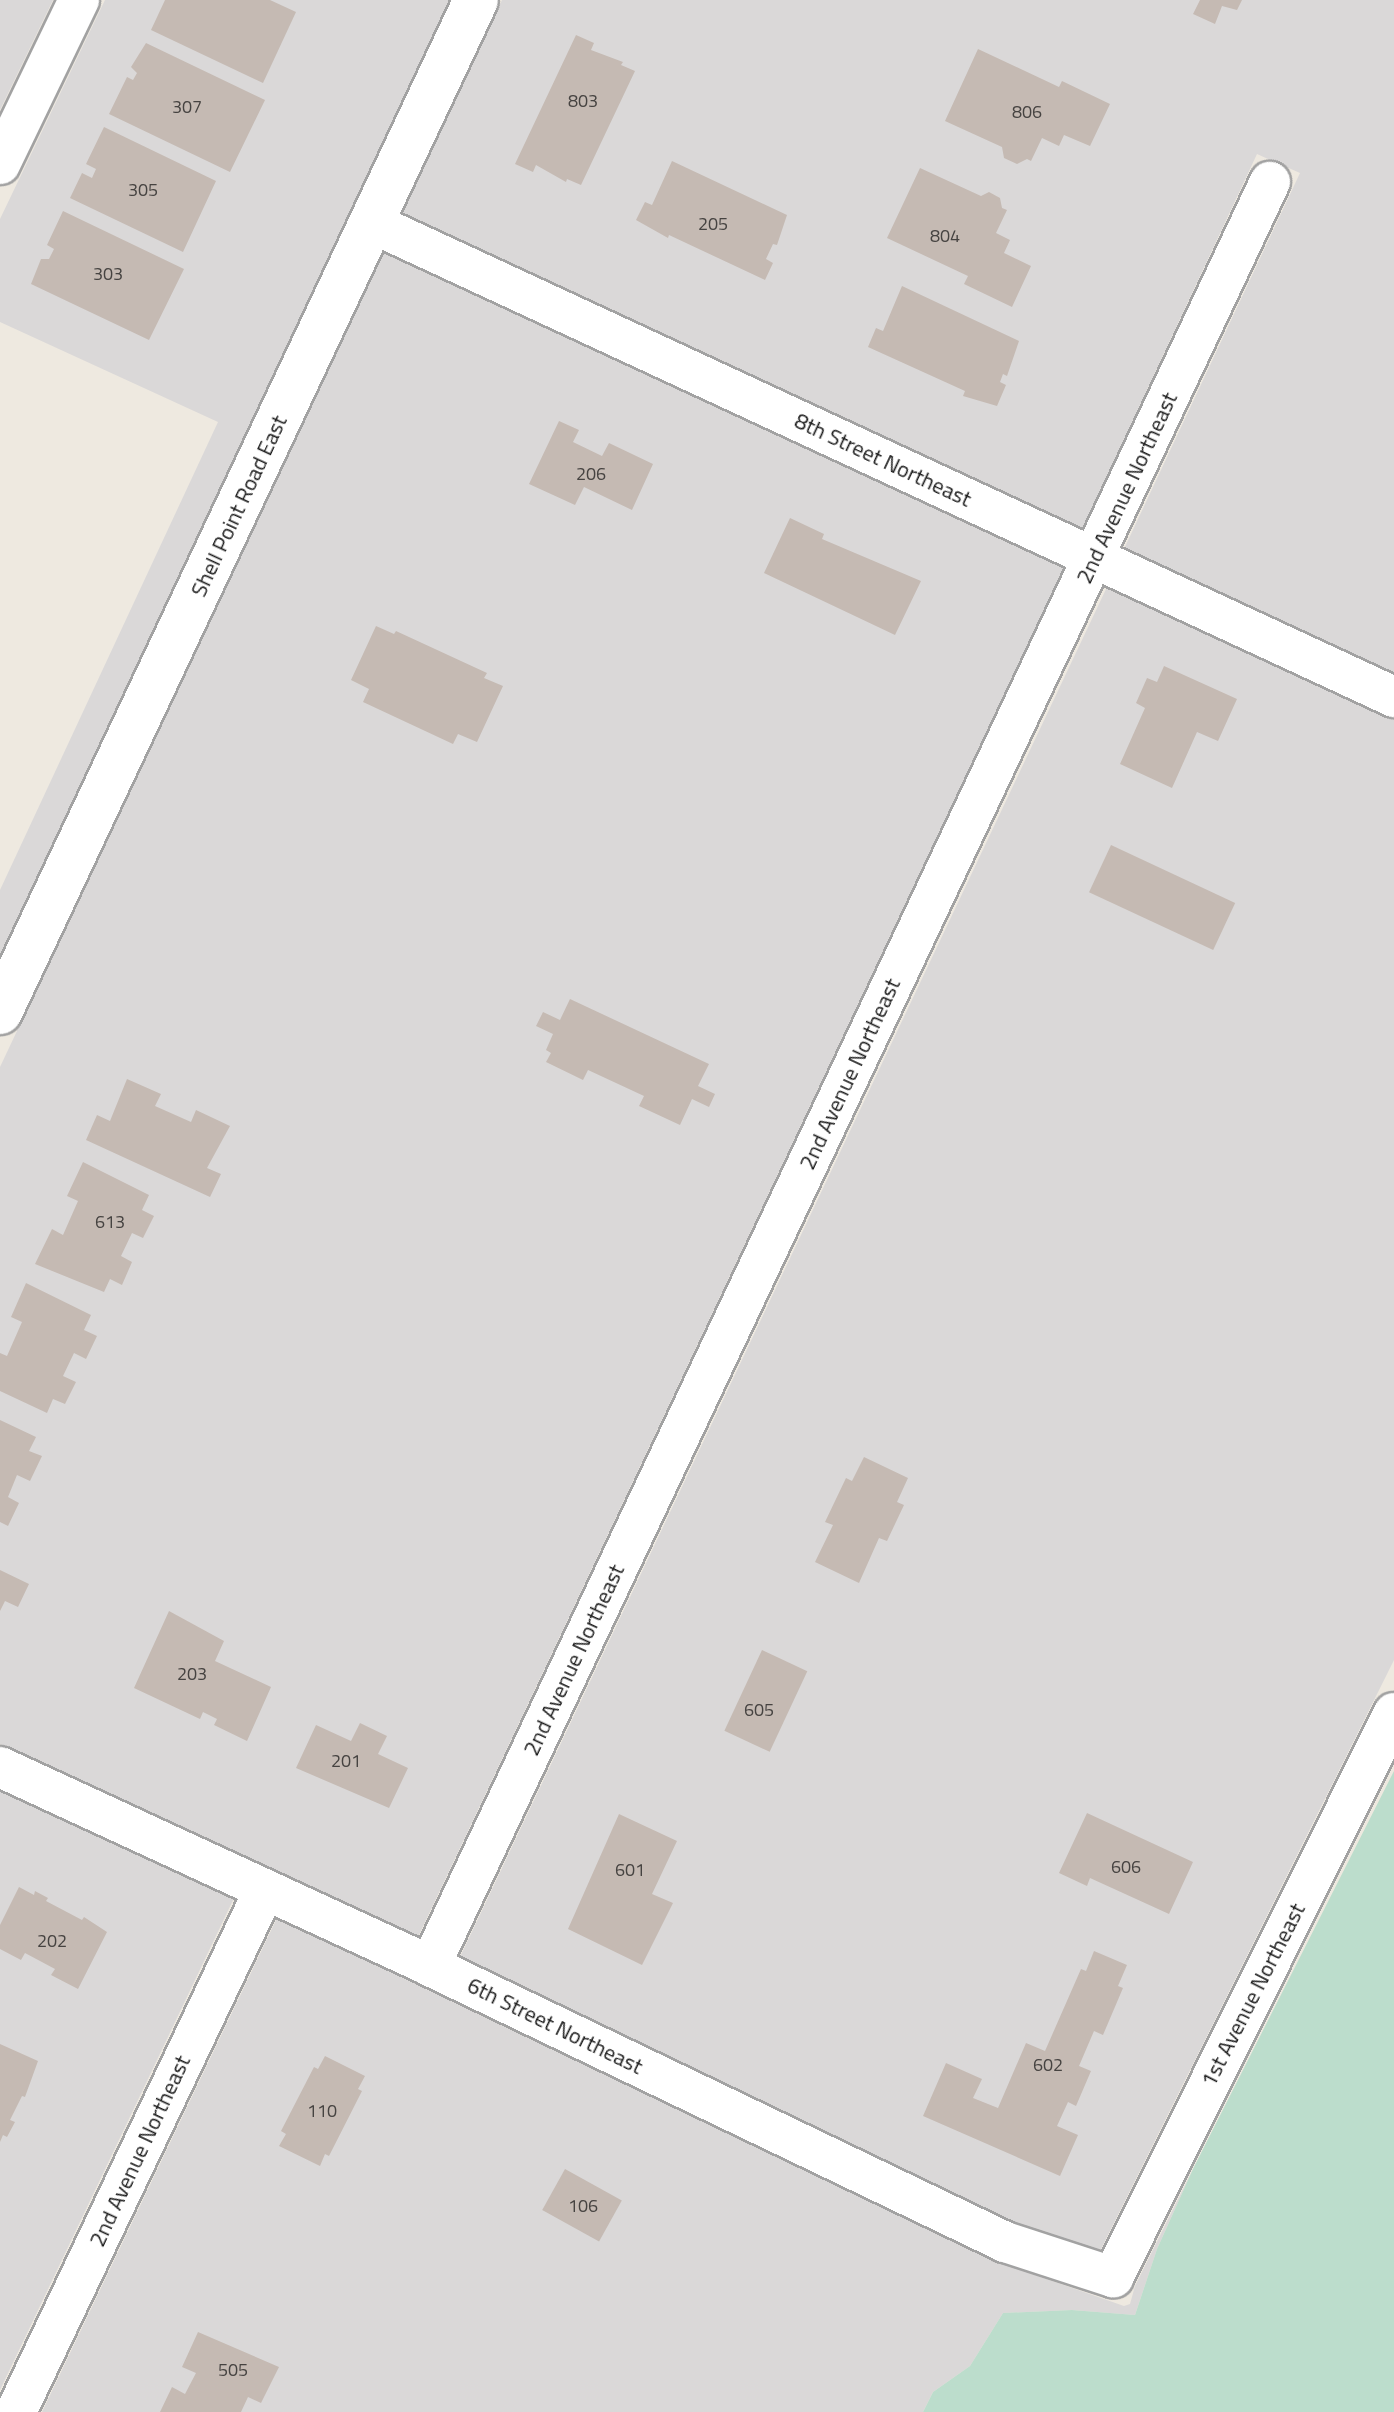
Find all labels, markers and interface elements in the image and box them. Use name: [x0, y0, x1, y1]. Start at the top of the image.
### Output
house number: 803: [568, 90, 598, 112]
house number: 307: [172, 96, 202, 118]
house number: 806: [1012, 101, 1042, 123]
house number: 305: [128, 179, 158, 201]
house number: 205: [698, 213, 728, 235]
house number: 804: [930, 225, 960, 247]
house number: 303: [93, 263, 123, 285]
street label: 2nd Avenue Northeast: [1071, 388, 1183, 588]
street label: 8th Street Northeast: [790, 407, 976, 513]
street label: Shell Point Road East: [185, 411, 293, 601]
house number: 206: [576, 463, 606, 485]
street label: 2nd Avenue Northeast: [794, 974, 906, 1174]
house number: 613: [95, 1211, 125, 1233]
street label: 2nd Avenue Northeast: [518, 1560, 630, 1760]
house number: 203: [177, 1663, 207, 1685]
house number: 605: [744, 1699, 774, 1721]
house number: 201: [331, 1750, 361, 1772]
house number: 606: [1111, 1856, 1141, 1878]
house number: 601: [615, 1859, 645, 1881]
street label: 1st Avenue Northeast: [1195, 1899, 1311, 2091]
house number: 202: [37, 1930, 67, 1952]
street label: 6th Street Northeast: [463, 1972, 647, 2080]
street label: 2nd Avenue Northeast: [84, 2051, 196, 2251]
house number: 602: [1033, 2054, 1063, 2076]
house number: 110: [307, 2100, 337, 2122]
house number: 106: [568, 2195, 598, 2217]
house number: 505: [218, 2359, 248, 2381]

